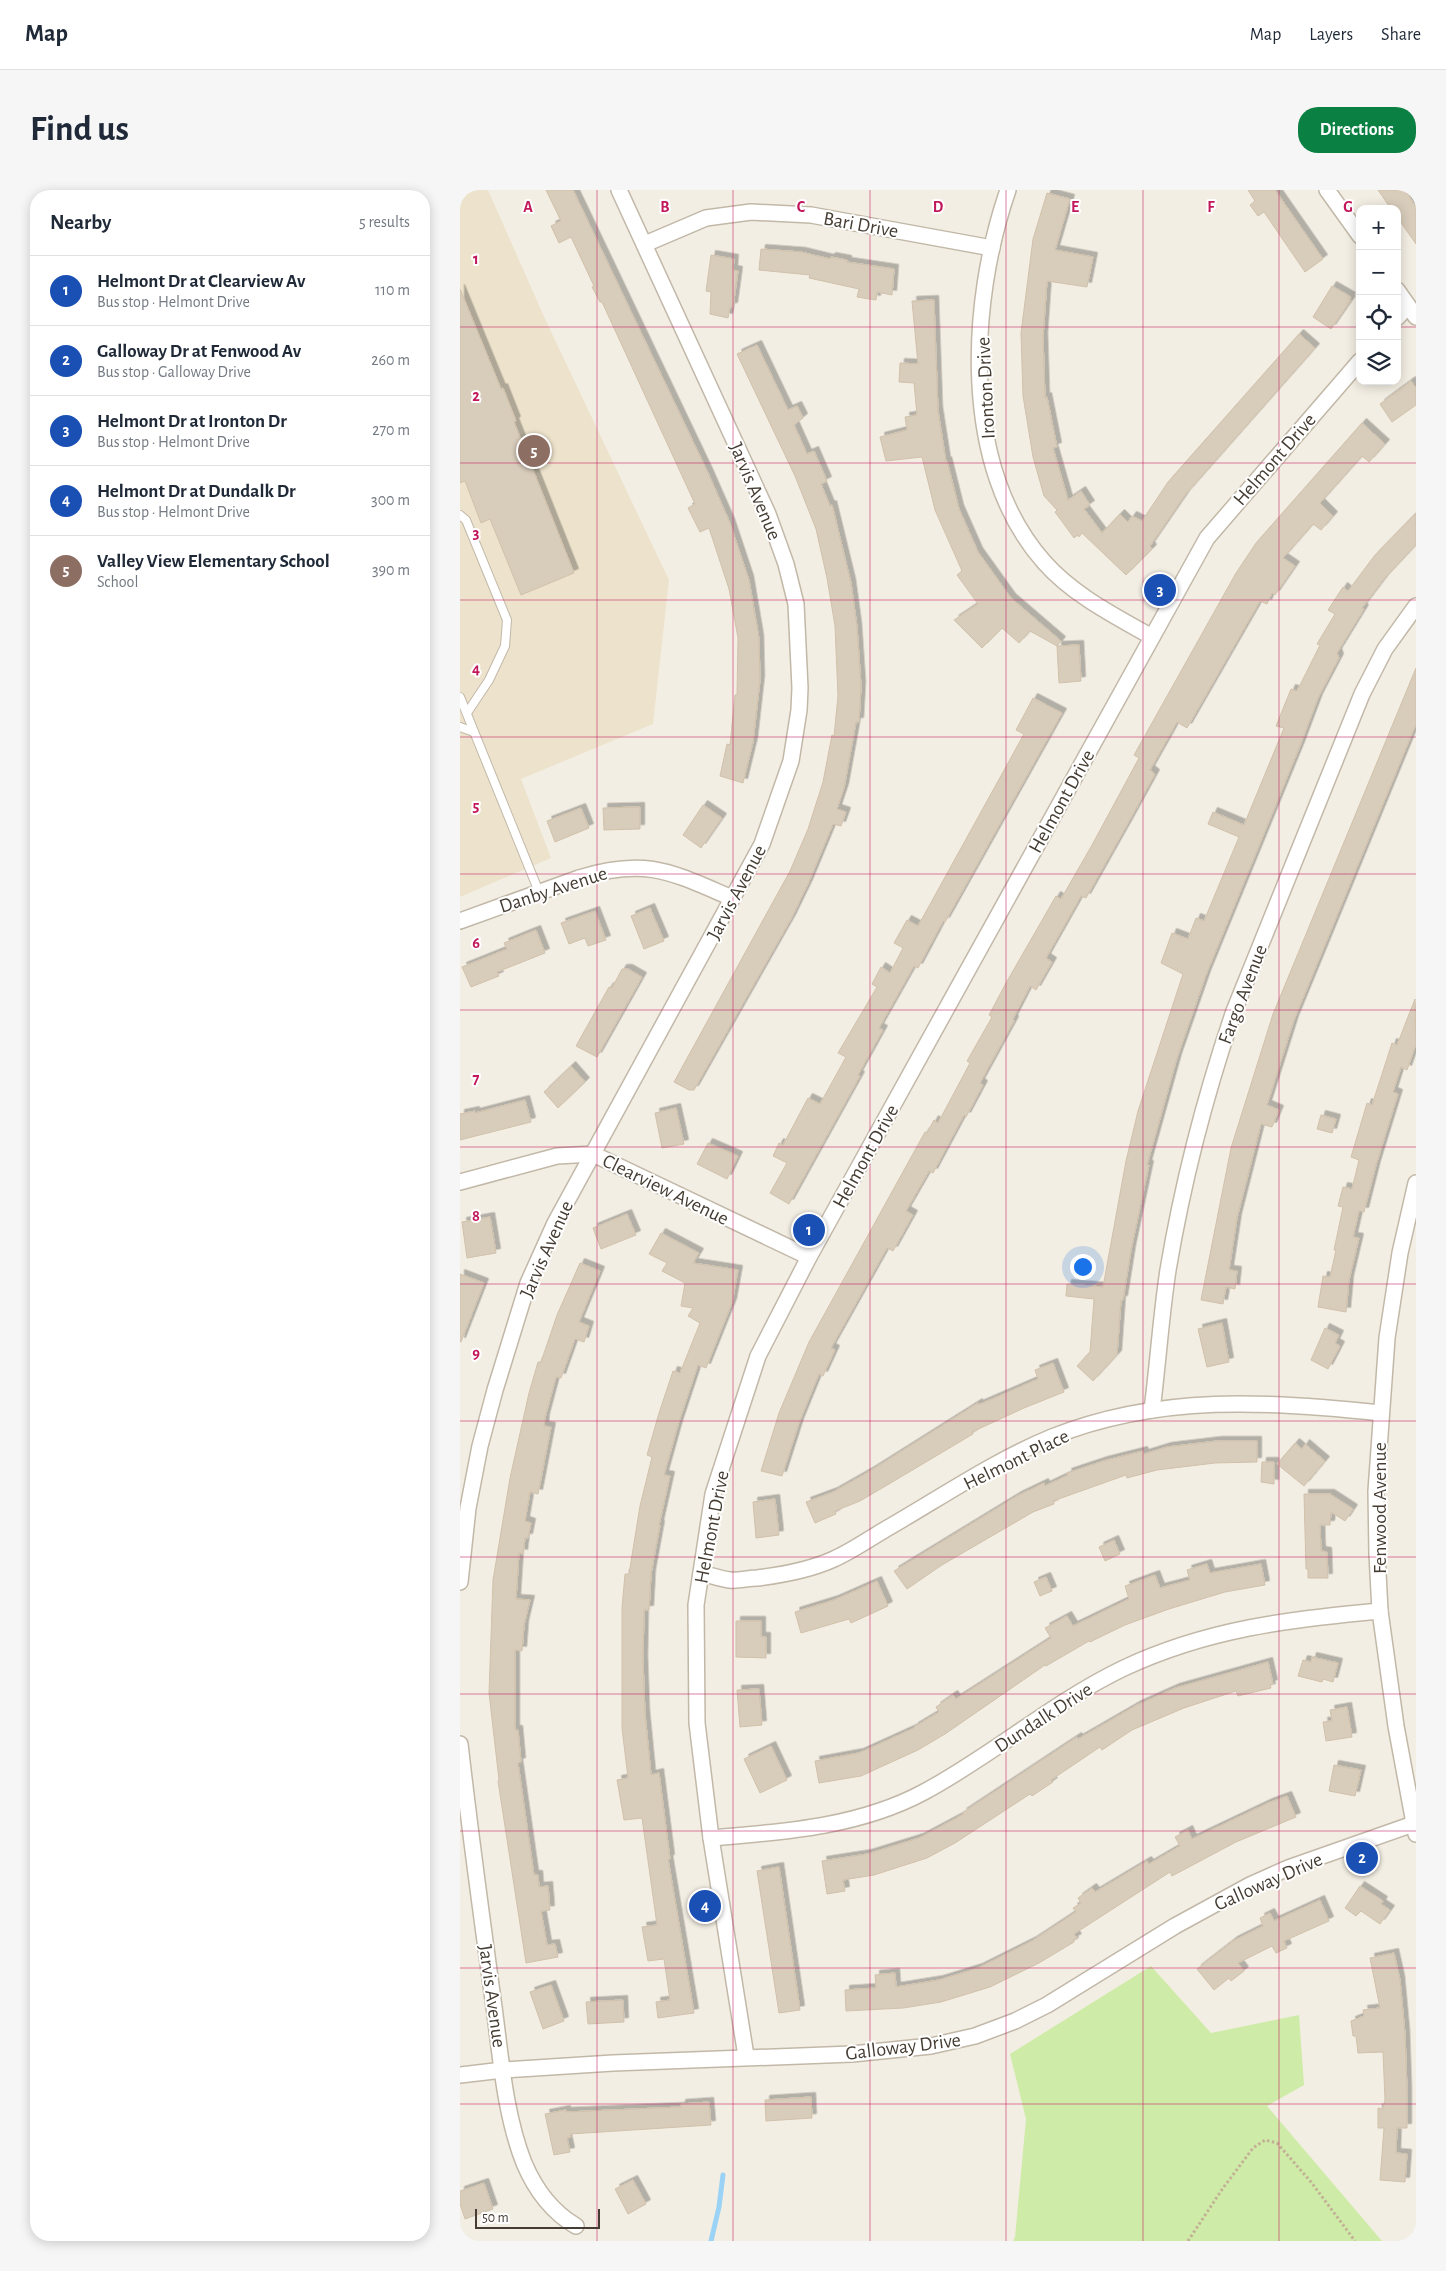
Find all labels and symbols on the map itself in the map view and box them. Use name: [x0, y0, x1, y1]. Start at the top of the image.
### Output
text: A: [523, 199, 533, 215]
text: B: [660, 199, 670, 215]
text: C: [797, 199, 806, 215]
text: D: [933, 199, 944, 215]
text: E: [1071, 199, 1079, 215]
text: F: [1207, 199, 1215, 215]
text: G: [1343, 199, 1353, 215]
street label: Bari Drive: [822, 209, 900, 241]
text: 1: [473, 251, 479, 267]
street label: Ironton Drive: [973, 336, 999, 440]
text: 2: [472, 388, 480, 404]
street label: Helmont Drive: [1230, 410, 1320, 509]
pin: 5: [518, 432, 550, 470]
street label: Jarvis Avenue: [726, 440, 785, 543]
text: 3: [473, 525, 480, 541]
pin: 3: [1144, 571, 1176, 609]
text: 4: [472, 661, 480, 677]
street label: Helmont Drive: [1025, 746, 1098, 856]
text: 5: [473, 798, 480, 814]
street label: Jarvis Avenue: [704, 842, 770, 943]
street label: Danby Avenue: [497, 863, 610, 917]
text: 6: [472, 935, 480, 951]
street label: Fargo Avenue: [1215, 942, 1271, 1047]
text: 7: [473, 1071, 480, 1087]
street label: Helmont Drive: [829, 1101, 902, 1211]
street label: Clearview Avenue: [599, 1151, 732, 1229]
street label: Jarvis Avenue: [517, 1198, 577, 1301]
text: 8: [472, 1208, 480, 1224]
pin: 1: [793, 1211, 825, 1249]
your location: [1070, 1254, 1096, 1280]
text: 9: [472, 1345, 480, 1361]
street label: Helmont Place: [961, 1426, 1072, 1494]
street label: Fenwood Avenue: [1370, 1442, 1390, 1574]
street label: Helmont Drive: [691, 1469, 733, 1585]
street label: Dundalk Drive: [991, 1679, 1096, 1757]
pin: 2: [1346, 1839, 1378, 1877]
street label: Galloway Drive: [1211, 1849, 1325, 1915]
pin: 4: [689, 1887, 721, 1925]
street label: Jarvis Avenue: [475, 1943, 509, 2049]
street label: Galloway Drive: [844, 2030, 962, 2064]
scale bar: [475, 2206, 600, 2229]

